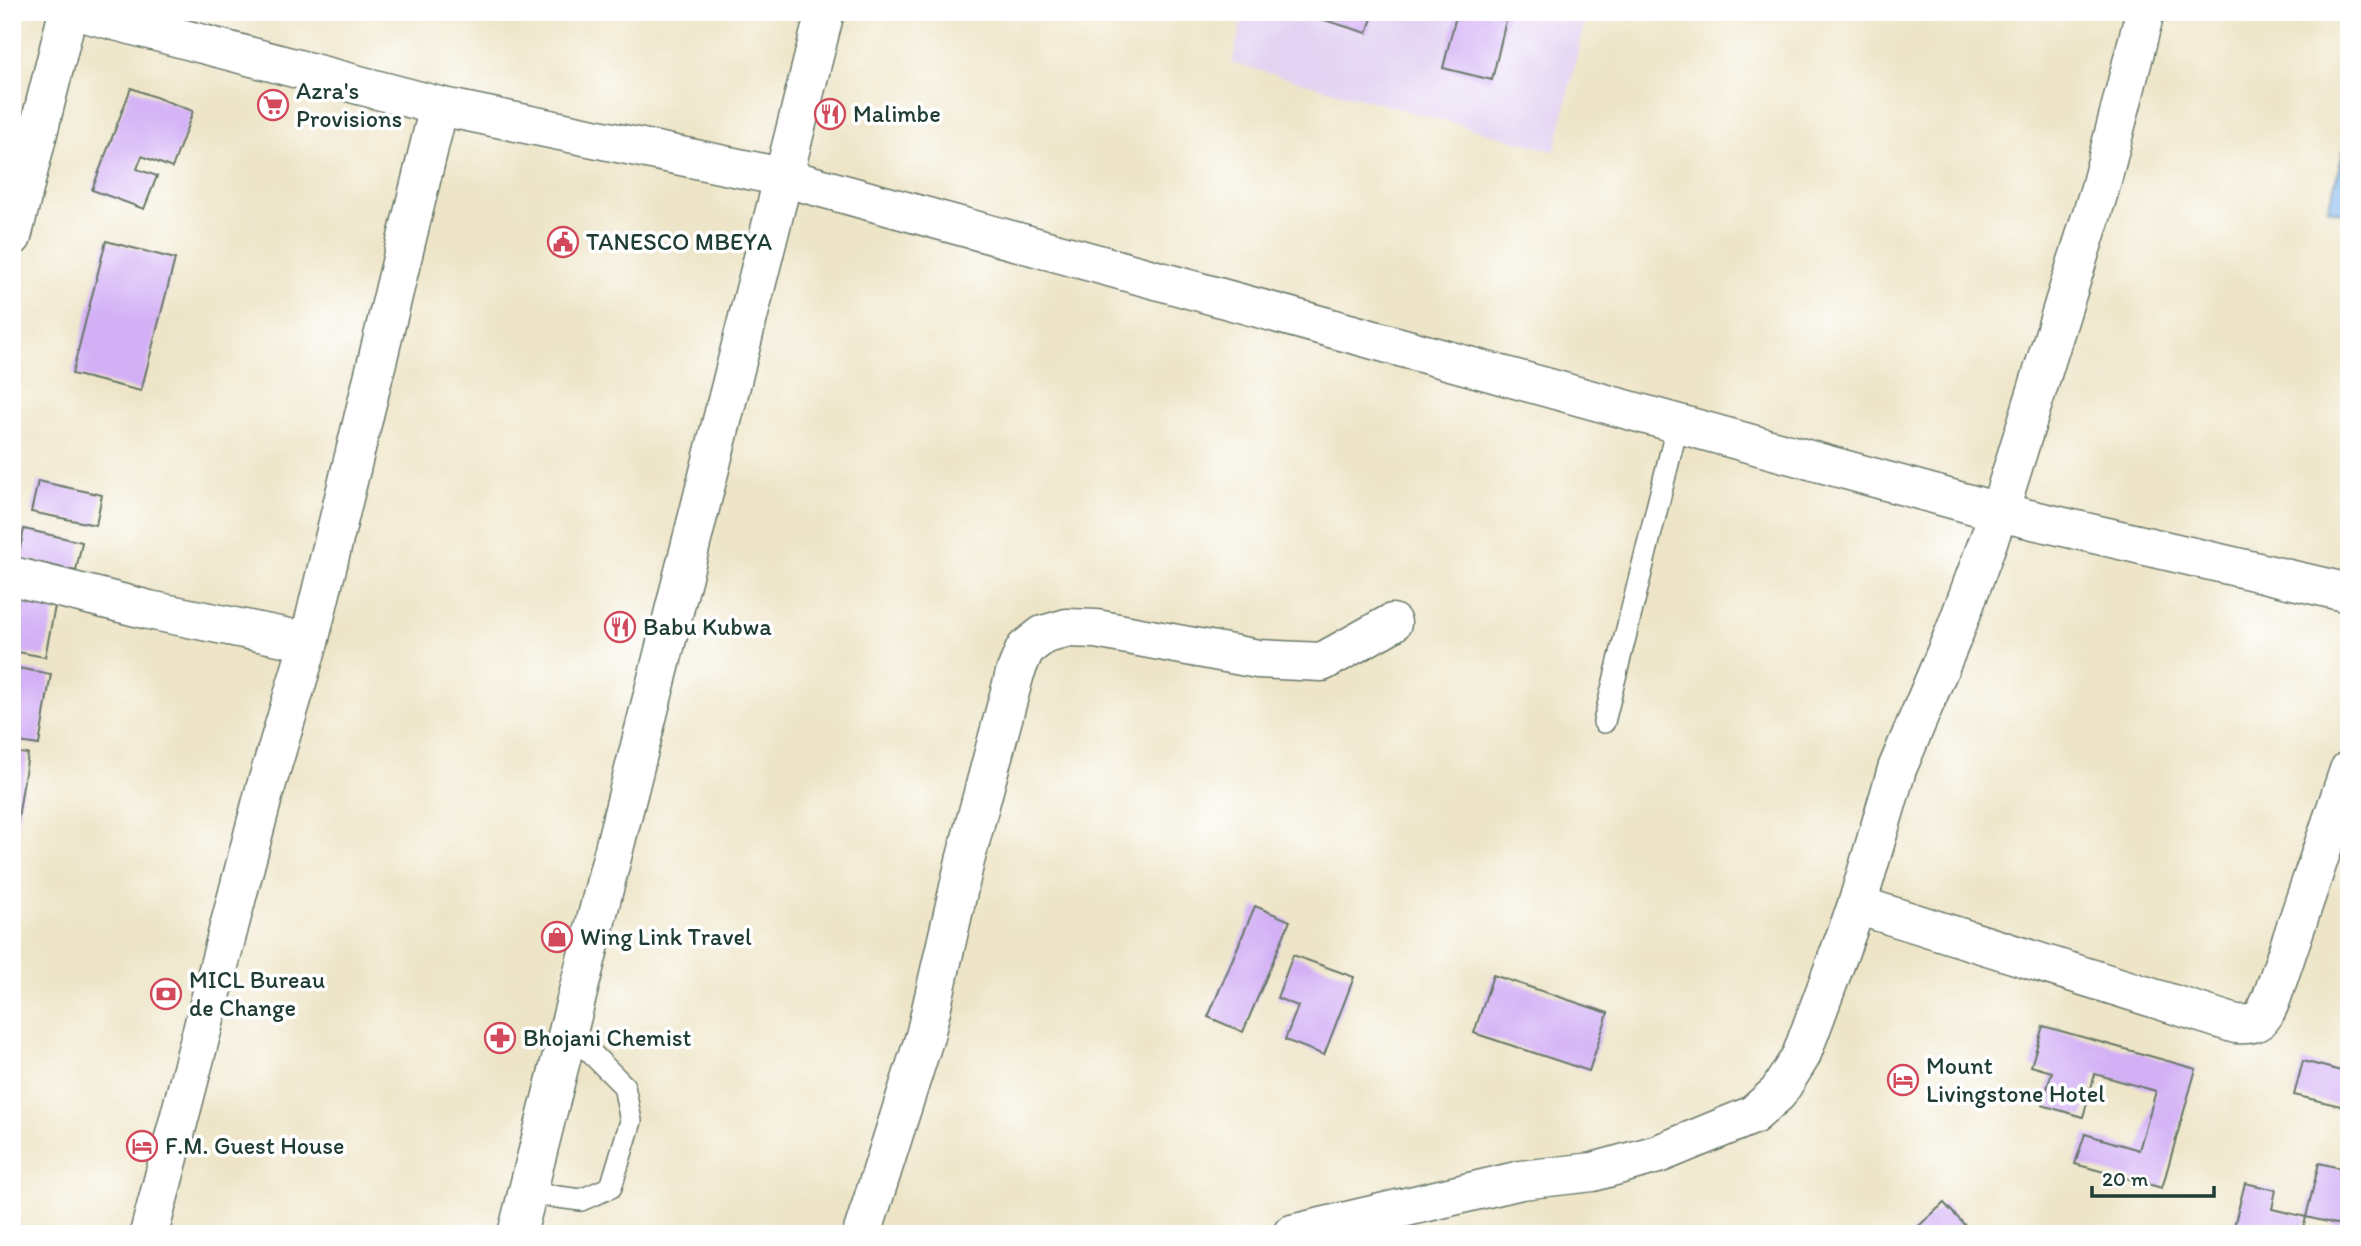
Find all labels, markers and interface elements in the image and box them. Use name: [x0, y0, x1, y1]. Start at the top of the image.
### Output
place label: Azra's Provisions: [296, 76, 402, 133]
supermarket icon: Azra's Provisions: [256, 88, 290, 122]
restaurant icon: Malimbe: [813, 97, 847, 131]
place label: Malimbe: [853, 99, 941, 128]
public building icon: TANESCO MBEYA: [546, 225, 580, 259]
place label: TANESCO MBEYA: [586, 227, 772, 256]
restaurant icon: Babu Kubwa: [603, 610, 637, 644]
place label: Babu Kubwa: [643, 612, 772, 641]
shop icon: Wing Link Travel: [540, 920, 574, 954]
place label: Wing Link Travel: [580, 922, 752, 951]
place label: MICL Bureau de Change: [189, 965, 325, 1022]
bank icon: MICL Bureau de Change: [149, 977, 183, 1011]
pharmacy icon: Bhojani Chemist: [483, 1021, 517, 1055]
place label: Bhojani Chemist: [523, 1023, 692, 1052]
place label: Mount Livingstone Hotel: [1926, 1051, 2105, 1108]
hotel icon: Mount Livingstone Hotel: [1886, 1063, 1920, 1097]
hotel icon: F.M. Guest House: [125, 1129, 159, 1163]
place label: F.M. Guest House: [165, 1131, 344, 1160]
scale bar: [2092, 1155, 2214, 1199]
text: 20 m: [2102, 1166, 2149, 1191]

